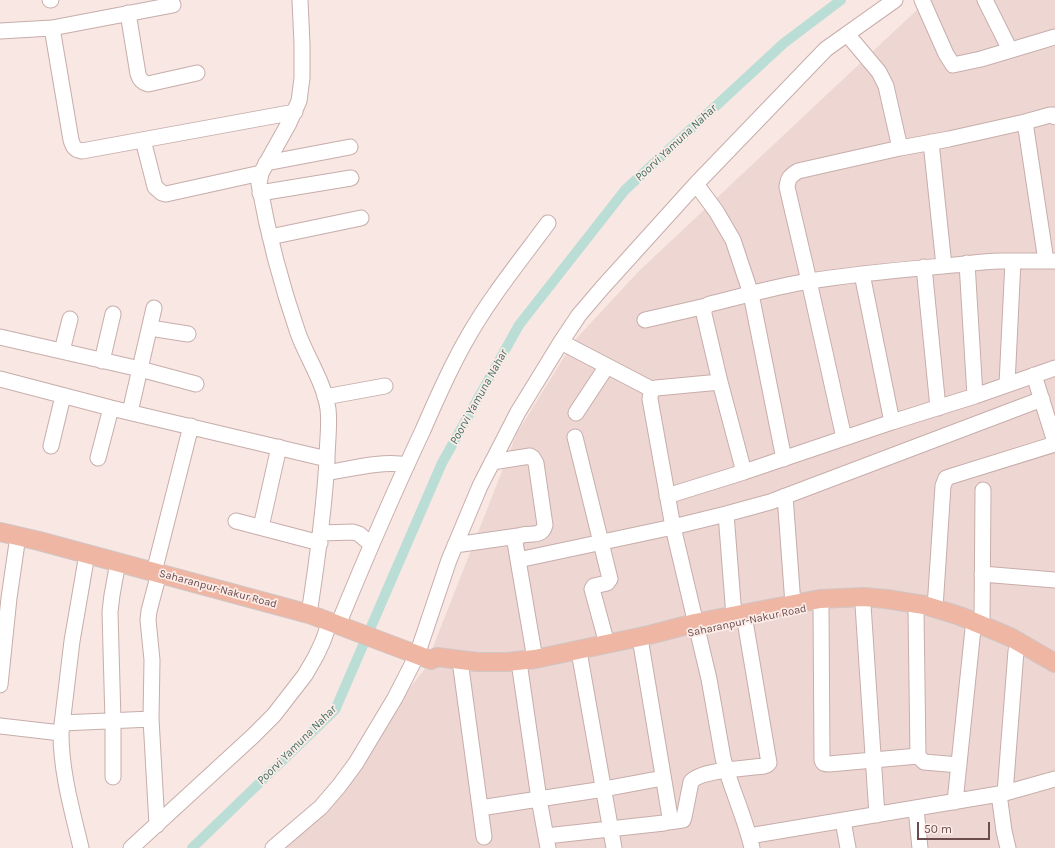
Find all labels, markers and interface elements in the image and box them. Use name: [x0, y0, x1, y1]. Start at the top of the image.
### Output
water label: Poorvi Yamuna Nahar: [632, 101, 720, 185]
water label: Poorvi Yamuna Nahar: [447, 347, 511, 447]
street label: Saharanpur-Nakur Road: [158, 567, 278, 611]
street label: Saharanpur-Nakur Road: [686, 602, 808, 640]
water label: Poorvi Yamuna Nahar: [254, 702, 340, 788]
scale bar: [919, 814, 992, 840]
text: 50 m: [924, 822, 952, 836]

